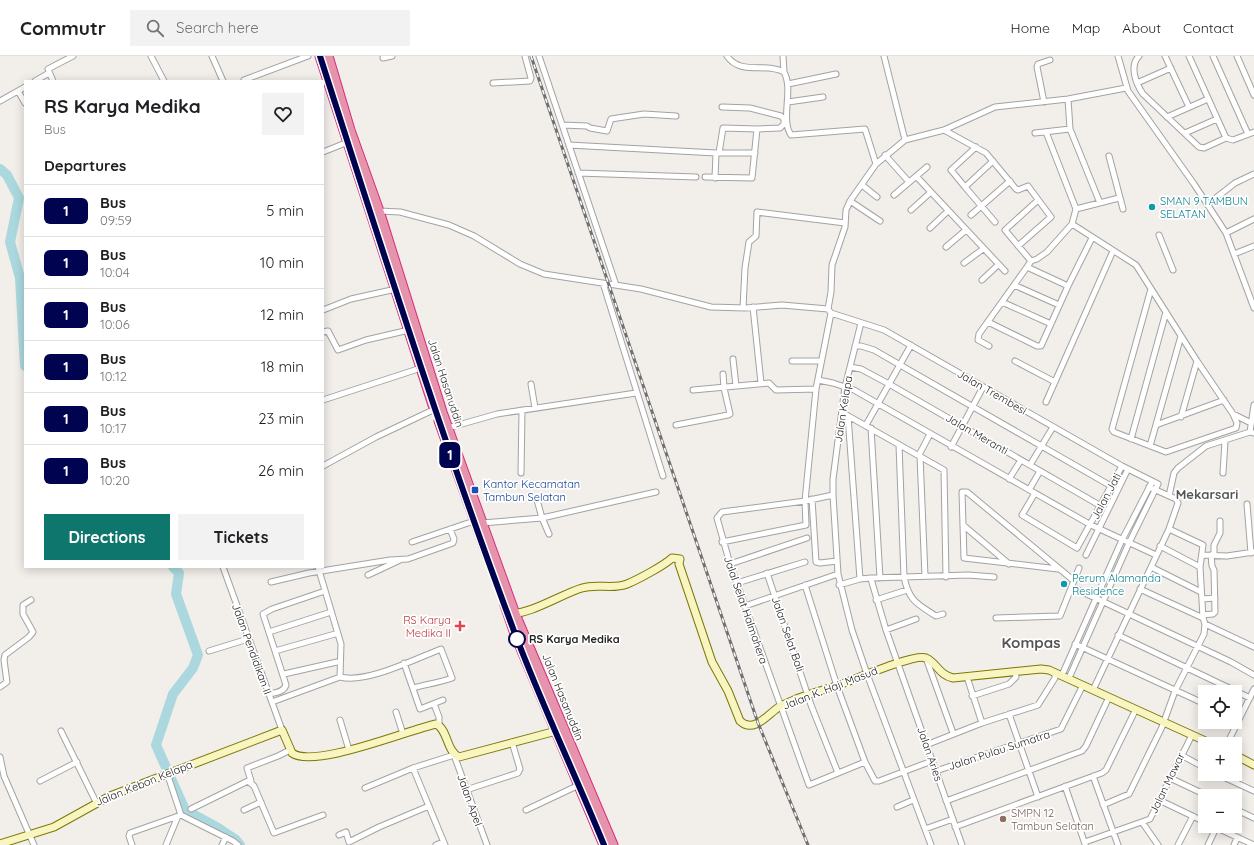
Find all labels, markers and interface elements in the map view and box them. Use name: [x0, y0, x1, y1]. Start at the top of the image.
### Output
search box: [130, 10, 410, 46]
text: Commutr: [20, 16, 106, 40]
icon: search: [144, 17, 166, 39]
text: Search here: [176, 18, 259, 37]
text: Home: [1011, 19, 1050, 37]
text: Map: [1072, 19, 1100, 37]
text: About: [1122, 19, 1161, 37]
text: Contact: [1183, 19, 1234, 37]
button: heart: [262, 93, 304, 135]
text: RS Karya Medika: [44, 94, 201, 118]
text: Bus: [44, 121, 66, 137]
text: Departures: [44, 156, 126, 175]
text: Bus: [100, 193, 126, 212]
place label: SMAN 9 TAMBUN SELATAN: [1160, 194, 1248, 221]
text: 5 min: [266, 201, 304, 220]
text: 1: [63, 202, 69, 220]
marker: SMAN 9 TAMBUN SELATAN: [1147, 202, 1157, 212]
text: 09:59: [100, 212, 132, 228]
text: Bus: [100, 245, 126, 264]
text: 10 min: [260, 253, 304, 272]
text: 1: [63, 254, 69, 272]
text: 10:04: [100, 264, 130, 280]
text: Bus: [100, 297, 126, 316]
text: 12 min: [260, 305, 304, 324]
text: 1: [63, 306, 69, 324]
text: 10:06: [100, 316, 130, 332]
street label: Jalan Hasanuddin: [425, 337, 467, 429]
text: Bus: [100, 349, 126, 368]
text: 18 min: [261, 357, 304, 376]
text: 1: [63, 358, 69, 376]
street label: Jalan Trembesi: [955, 366, 1029, 418]
text: 10:12: [100, 368, 127, 384]
street label: Jalan Kelapa: [831, 375, 855, 443]
text: Bus: [100, 401, 126, 420]
text: 23 min: [258, 409, 304, 428]
text: 1: [63, 410, 69, 428]
street label: Jalan Meranti: [943, 410, 1011, 458]
text: 10:17: [100, 420, 126, 436]
line badge: 1: [437, 442, 463, 468]
text: 1: [447, 446, 453, 464]
text: Bus: [100, 453, 126, 472]
text: 26 min: [258, 461, 304, 480]
text: 1: [63, 462, 69, 480]
street label: Jalan Jati: [1088, 470, 1124, 522]
text: 10:20: [100, 472, 130, 488]
place label: Kantor Kecamatan Tambun Selatan: [483, 477, 580, 504]
marker: Kantor Kecamatan Tambun Selatan: [470, 485, 480, 495]
district label: Mekarsari: [1176, 486, 1238, 502]
button: Directions: [44, 514, 170, 560]
button: Tickets: [178, 514, 304, 560]
street label: Jalal Selat Halmahera: [721, 554, 771, 666]
place label: Perum Alamanda Residence: [1072, 571, 1161, 598]
marker: Perum Alamanda Residence: [1059, 579, 1069, 589]
street label: Jalan Selat Bali: [769, 595, 807, 673]
street label: Jalan Pendidikan II: [229, 602, 275, 696]
place label: RS Karya Medika II: [403, 613, 451, 640]
marker: RS Karya Medika II: [454, 620, 466, 632]
marker: RS Karya Medika: [508, 630, 526, 648]
place label: RS Karya Medika: [529, 632, 620, 646]
district label: Kompas: [1002, 633, 1060, 652]
street label: Jalan Hasanuddin: [539, 651, 587, 743]
street label: Jalan K. Haji Masud: [780, 663, 880, 713]
map controls: [1198, 685, 1242, 833]
button: locate: [1198, 685, 1242, 729]
street label: Jalan Aries: [914, 725, 946, 783]
street label: Jalan Pulau Sumatra: [946, 727, 1052, 773]
button: +: [1198, 737, 1242, 781]
street label: Jalan Mawar: [1146, 749, 1188, 816]
street label: Jalan Kebon Kelapa: [93, 757, 195, 809]
street label: Jalan Apel: [454, 772, 486, 828]
button: −: [1198, 789, 1242, 833]
place label: SMPN 12 Tambun Selatan: [1011, 806, 1094, 833]
marker: SMPN 12 Tambun Selatan: [998, 814, 1008, 824]

